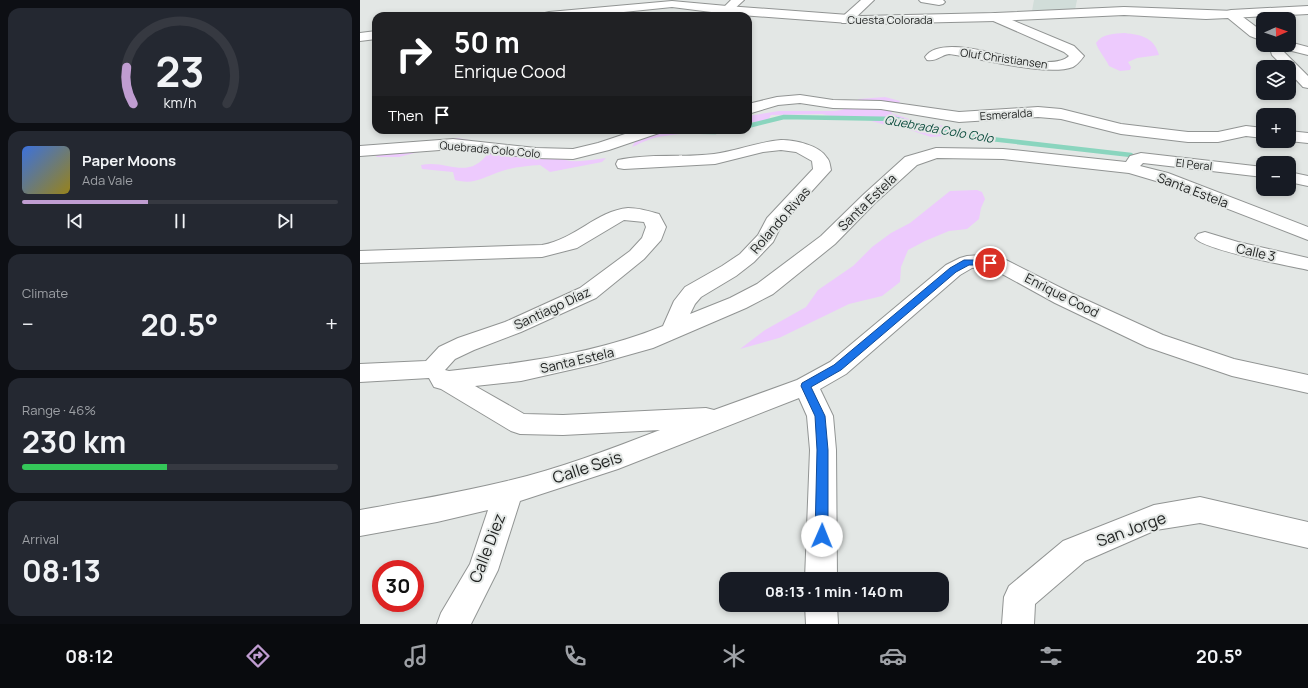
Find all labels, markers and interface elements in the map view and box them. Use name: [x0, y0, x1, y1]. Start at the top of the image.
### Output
street label: Cuesta Colorada: [847, 12, 933, 27]
north arrow: [1256, 12, 1296, 52]
map controls: [1256, 12, 1296, 196]
text: 50 m: [454, 23, 520, 61]
icon: right: [388, 28, 440, 80]
text: 23: [156, 42, 204, 98]
street label: Oluf Christiansen: [959, 44, 1049, 72]
text: Enrique Cood: [454, 59, 566, 83]
button: layers: [1256, 60, 1296, 100]
text: km/h: [163, 92, 197, 111]
icon: arrive: [431, 104, 453, 126]
text: Then: [388, 105, 423, 126]
street label: Esmeralda: [979, 105, 1033, 123]
button: +: [1256, 108, 1296, 148]
water label: Quebrada Colo Colo: [883, 111, 996, 147]
street label: Quebrada Colo Colo: [439, 137, 542, 161]
text: Paper Moons: [82, 150, 176, 171]
street label: El Peral: [1175, 155, 1213, 173]
button: −: [1256, 156, 1296, 196]
street label: Santa Estela: [1155, 168, 1231, 212]
street label: Santa Estela: [834, 169, 900, 235]
text: Ada Vale: [82, 171, 133, 189]
street label: Rolando Rivas: [746, 183, 814, 257]
icon: previous: [64, 210, 86, 232]
icon: pause: [169, 210, 191, 232]
icon: next: [274, 210, 296, 232]
street label: Calle 3: [1234, 239, 1278, 265]
pin: [973, 246, 1007, 280]
icon: arrive: [979, 252, 1001, 274]
street label: Enrique Cood: [1022, 269, 1102, 321]
street label: Santiago Díaz: [511, 282, 593, 334]
text: Climate: [22, 284, 68, 302]
text: 20.5°: [141, 304, 219, 345]
text: −: [22, 309, 34, 339]
text: +: [325, 309, 338, 339]
street label: Santa Estela: [538, 343, 616, 377]
text: Range · 46%: [22, 401, 96, 419]
text: 230 km: [22, 421, 126, 462]
street label: Calle Seis: [549, 445, 625, 489]
street label: San Jorge: [1093, 506, 1169, 552]
street label: Calle Diez: [464, 510, 510, 586]
position arrow: [801, 515, 843, 557]
text: Arrival: [22, 530, 59, 548]
text: 08:13: [22, 550, 101, 591]
speed limit sign: 30: [372, 560, 424, 612]
text: 08:13 · 1 min · 140 m: [765, 581, 903, 602]
icon: directions: [244, 642, 272, 670]
icon: music: [402, 642, 430, 670]
icon: phone: [561, 642, 589, 670]
icon: climate: [720, 642, 748, 670]
icon: car: [879, 642, 907, 670]
icon: filters: [1037, 642, 1065, 670]
text: 08:12: [65, 644, 113, 668]
text: 20.5°: [1196, 644, 1243, 668]

